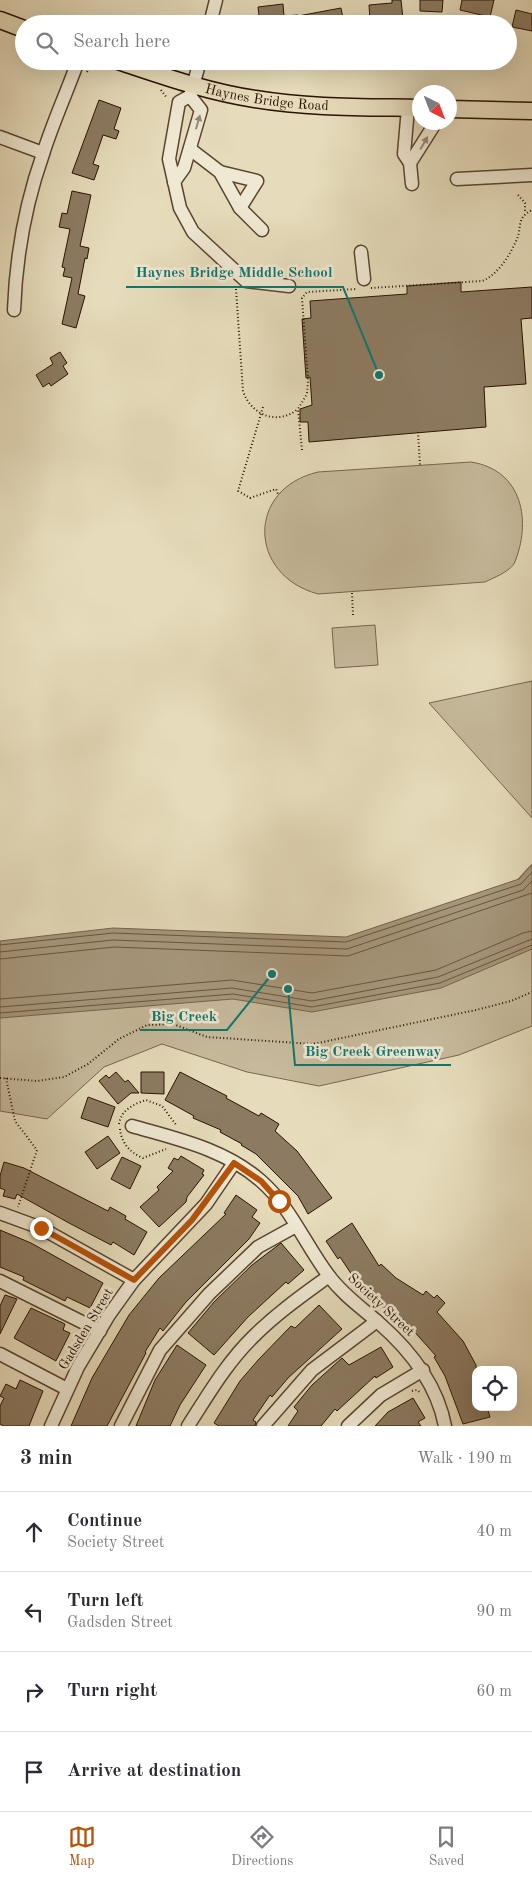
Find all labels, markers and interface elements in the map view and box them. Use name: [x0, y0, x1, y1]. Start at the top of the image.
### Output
search box: [15, 15, 517, 70]
icon: search: [33, 29, 61, 57]
text: Search here: [73, 33, 170, 52]
street label: Haynes Bridge Road: [204, 82, 329, 113]
north arrow: [412, 85, 457, 130]
one-way arrow: [194, 114, 202, 129]
one-way arrow: [419, 137, 428, 150]
callout: Haynes Bridge Middle School: [126, 257, 343, 287]
text: Haynes Bridge Middle School: [135, 266, 333, 281]
callout: Big Creek: [140, 1000, 227, 1030]
text: Big Creek: [151, 1010, 218, 1025]
callout: Big Creek Greenway: [295, 1035, 451, 1065]
text: Big Creek Greenway: [305, 1045, 441, 1060]
route start: [268, 1190, 291, 1213]
route end: [30, 1217, 53, 1240]
street label: Society Street: [345, 1271, 417, 1339]
street label: Gadsden Street: [56, 1286, 116, 1372]
map controls: [472, 1366, 517, 1411]
button: locate: [472, 1366, 517, 1411]
text: 3 min: [20, 1448, 73, 1469]
text: Walk · 190 m: [417, 1451, 512, 1467]
text: Continue: [67, 1512, 142, 1531]
icon: ahead: [20, 1518, 48, 1546]
text: 40 m: [476, 1524, 512, 1540]
text: Society Street: [67, 1535, 164, 1551]
text: Turn left: [67, 1592, 144, 1611]
icon: left: [20, 1598, 48, 1626]
text: 90 m: [476, 1604, 512, 1620]
text: Gadsden Street: [67, 1615, 173, 1631]
icon: right: [20, 1678, 48, 1706]
text: Turn right: [67, 1682, 157, 1701]
text: 60 m: [476, 1684, 512, 1700]
icon: arrive: [20, 1758, 48, 1786]
text: Arrive at destination: [67, 1762, 241, 1781]
tab: Map: [68, 1823, 96, 1870]
tab: Directions: [231, 1823, 293, 1870]
tab: Saved: [429, 1823, 464, 1870]

